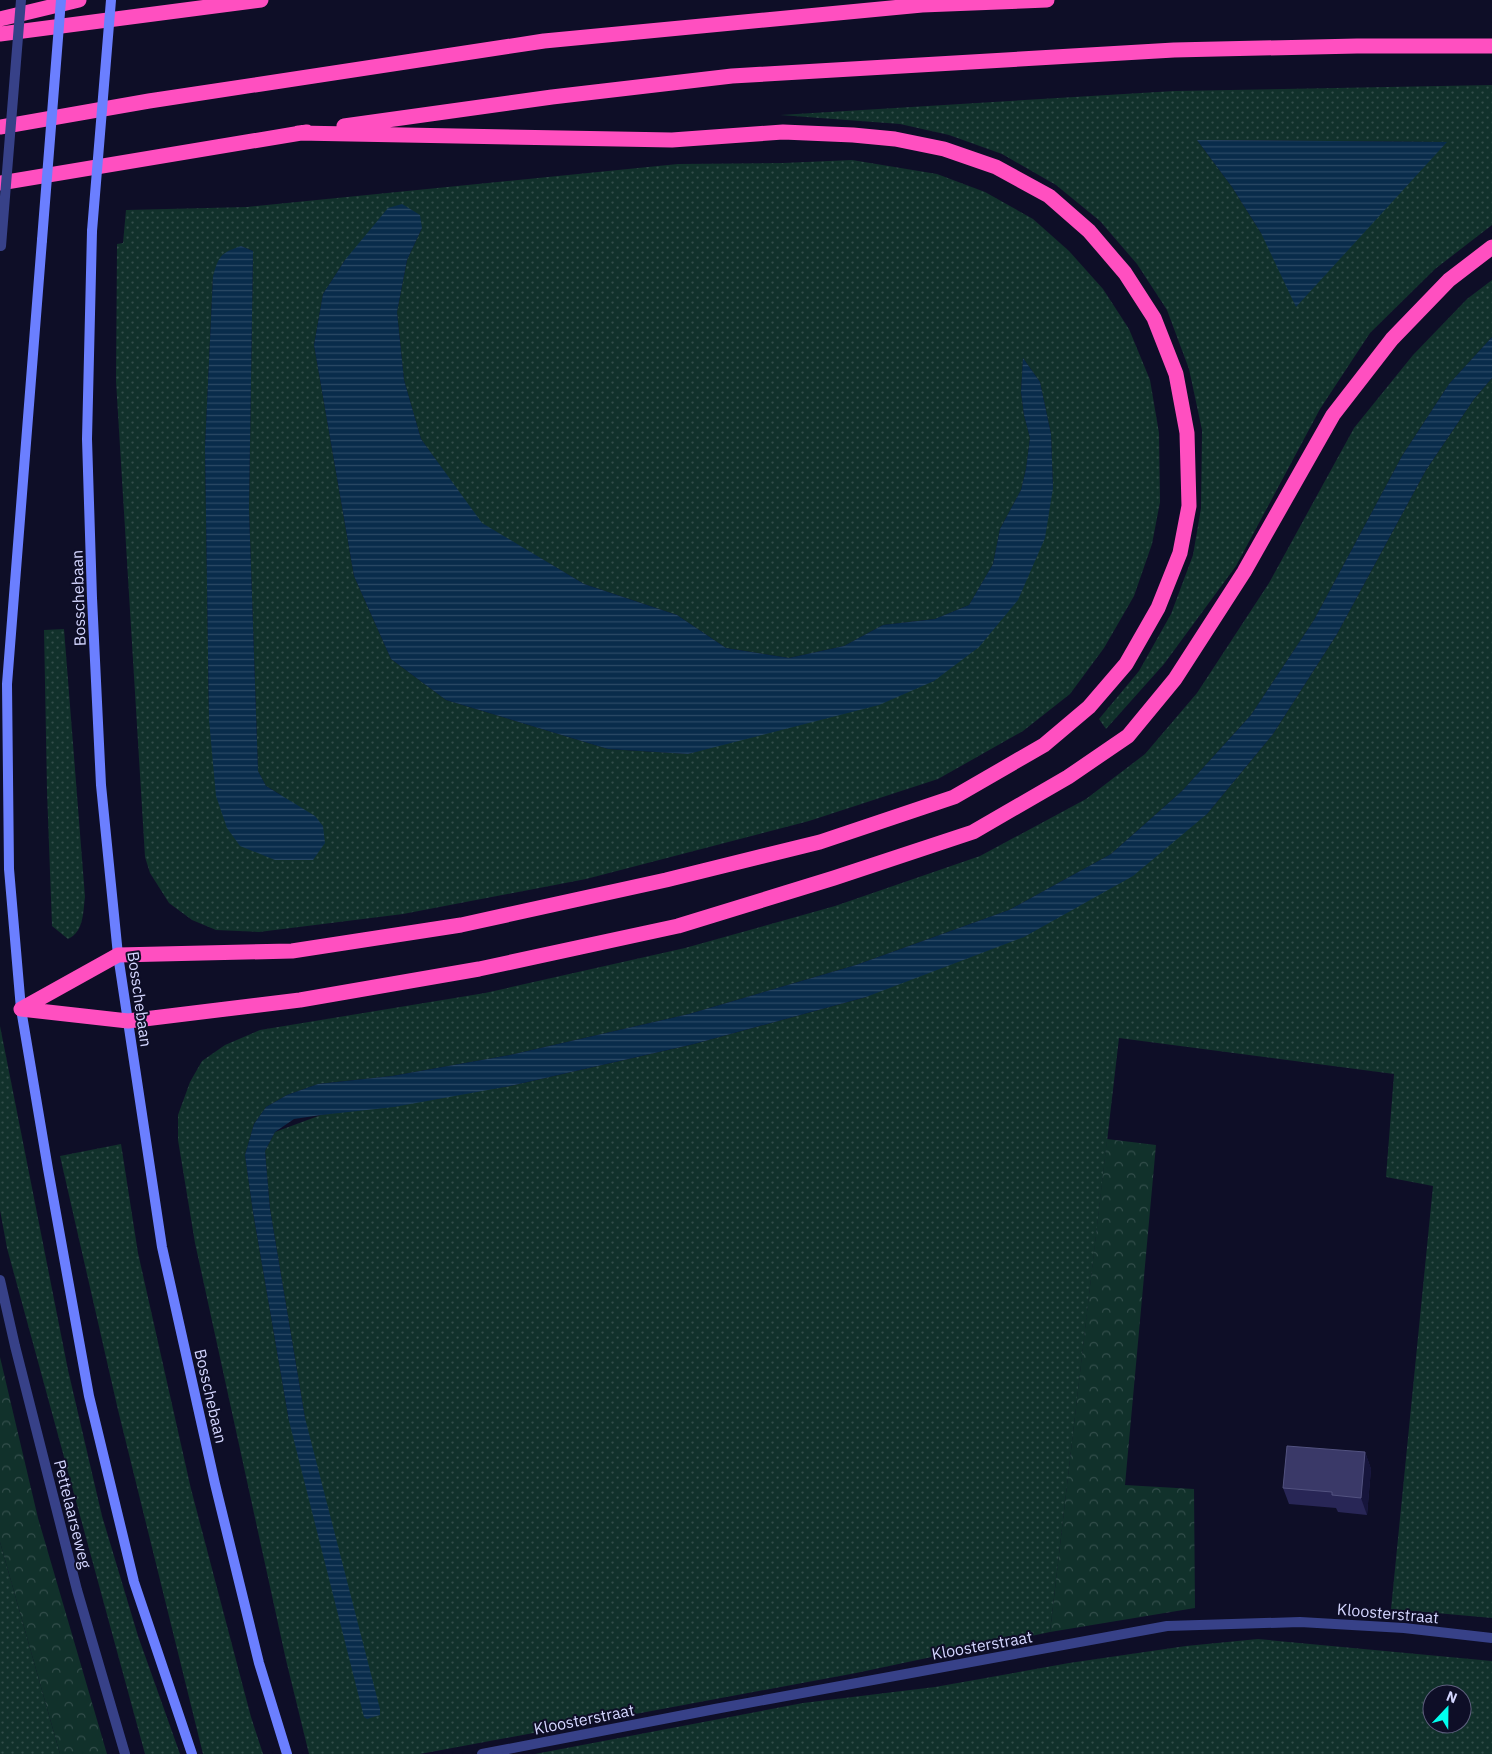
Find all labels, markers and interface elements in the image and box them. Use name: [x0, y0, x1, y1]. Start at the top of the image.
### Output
street label: Bosschebaan: [66, 550, 90, 646]
street label: Bosschebaan: [123, 950, 157, 1048]
street label: Bosschebaan: [190, 1347, 232, 1445]
street label: Pettelaarseweg: [50, 1458, 96, 1571]
street label: Kloosterstraat: [1336, 1599, 1440, 1627]
street label: Kloosterstraat: [930, 1626, 1034, 1664]
north arrow: [1422, 1684, 1472, 1734]
text: N: [1444, 1687, 1460, 1707]
street label: Kloosterstraat: [532, 1699, 636, 1739]

